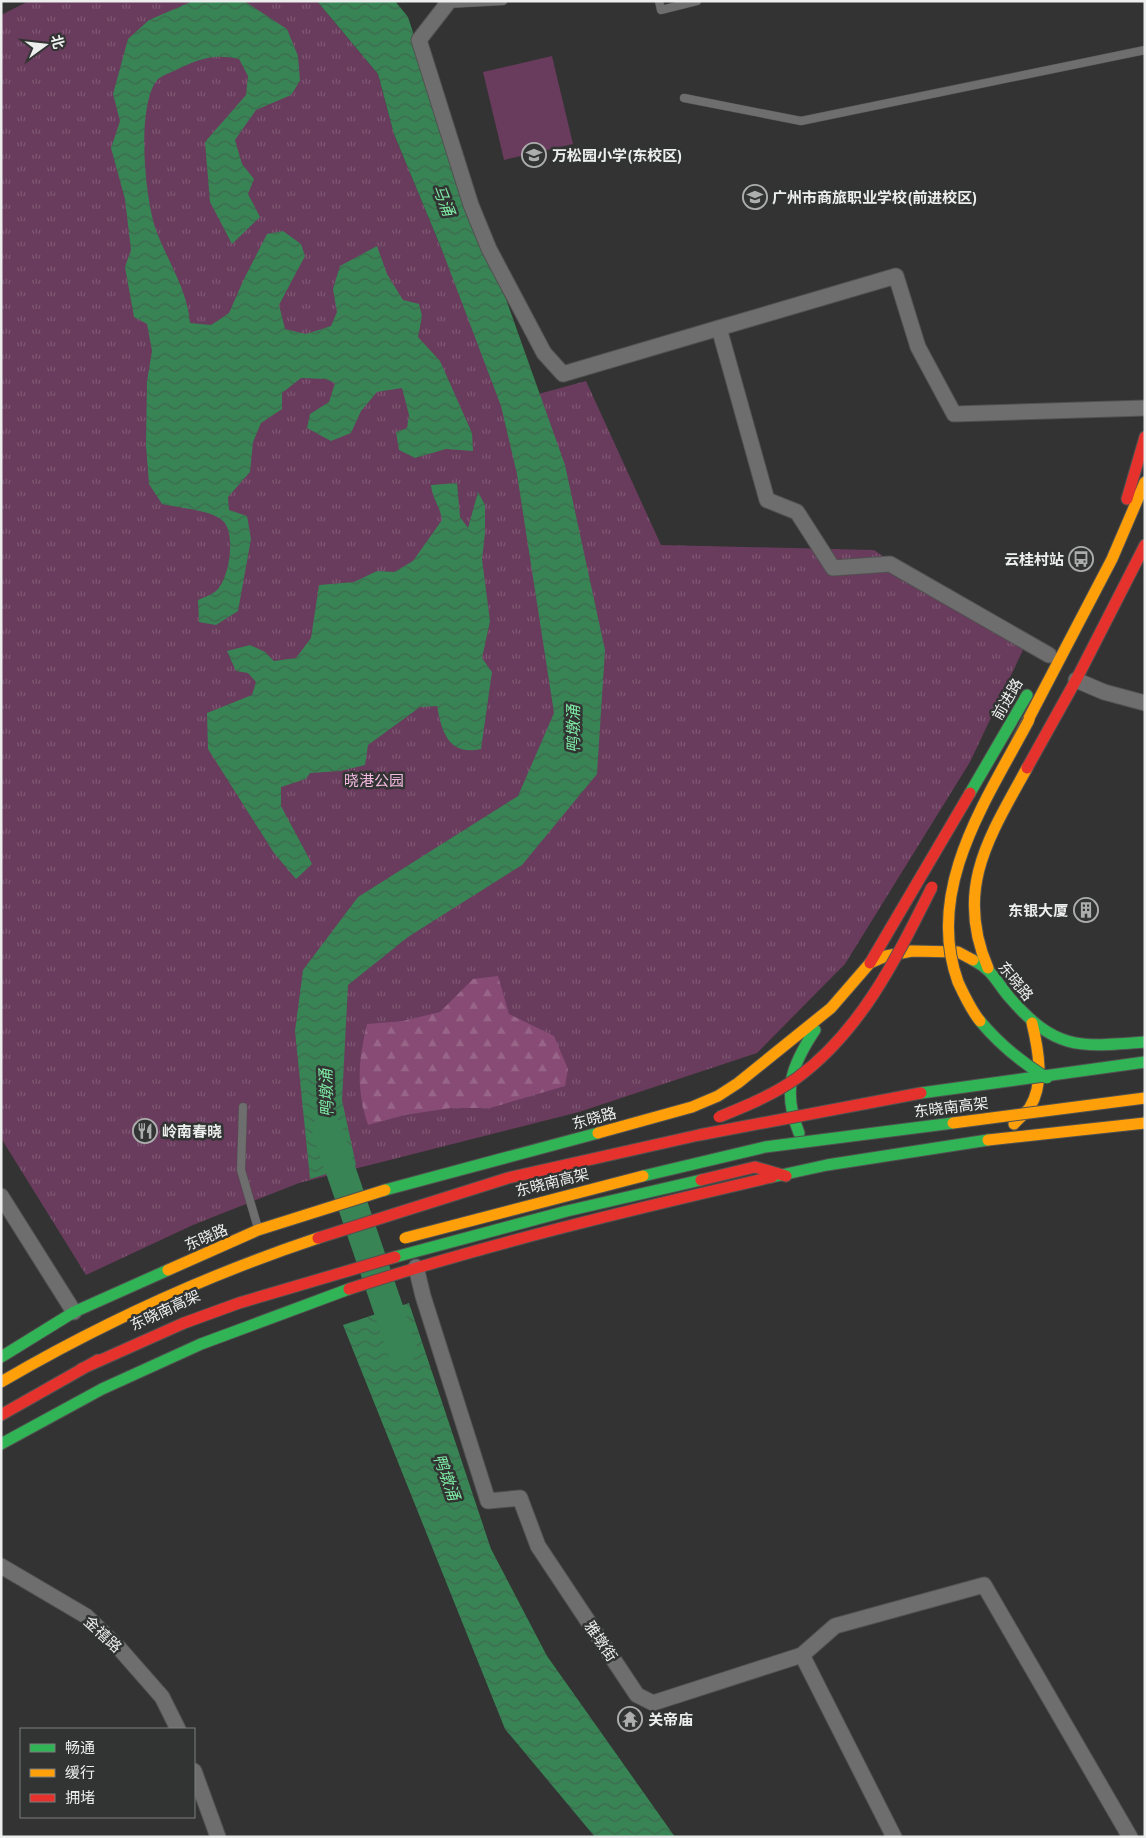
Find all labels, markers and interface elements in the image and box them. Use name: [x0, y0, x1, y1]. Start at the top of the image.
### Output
north arrow: [20, 20, 70, 70]
text: 北: [47, 33, 68, 51]
school or university icon: 万松园小学(东校区): [521, 142, 547, 168]
place label: 万松园小学(东校区): [552, 146, 683, 165]
water label: 马涌: [429, 181, 460, 220]
school or university icon: 广州市商旅职业学校(前进校区): [742, 184, 768, 210]
place label: 广州市商旅职业学校(前进校区): [772, 188, 978, 207]
bus stop icon: 云桂村站: [1068, 546, 1094, 572]
place label: 云桂村站: [1004, 550, 1064, 569]
street label: 前进路: [988, 675, 1026, 723]
water label: 鸭墩涌: [563, 703, 583, 753]
park label: 晓港公园: [344, 771, 404, 790]
building icon: 东银大厦: [1073, 897, 1099, 923]
place label: 东银大厦: [1008, 901, 1068, 920]
street label: 东晓路: [994, 958, 1038, 1004]
water label: 鸭墩涌: [315, 1067, 337, 1117]
street label: 东晓南高架: [913, 1093, 989, 1121]
street label: 东晓路: [570, 1103, 618, 1133]
restaurant icon: 岭南春晓: [132, 1118, 158, 1144]
place label: 岭南春晓: [162, 1122, 222, 1141]
street label: 东晓南高架: [513, 1164, 591, 1200]
street label: 东晓路: [182, 1219, 230, 1255]
street label: 东晓南高架: [127, 1286, 203, 1334]
water label: 鸭墩涌: [429, 1451, 465, 1505]
street label: 金禧路: [80, 1612, 126, 1656]
street label: 雅墩街: [581, 1617, 621, 1665]
temple icon: 关帝庙: [617, 1706, 643, 1732]
place label: 关帝庙: [648, 1710, 693, 1729]
legend: [20, 1728, 195, 1818]
text: 畅通: [65, 1738, 95, 1757]
text: 缓行: [65, 1763, 95, 1782]
text: 拥堵: [65, 1788, 95, 1807]

